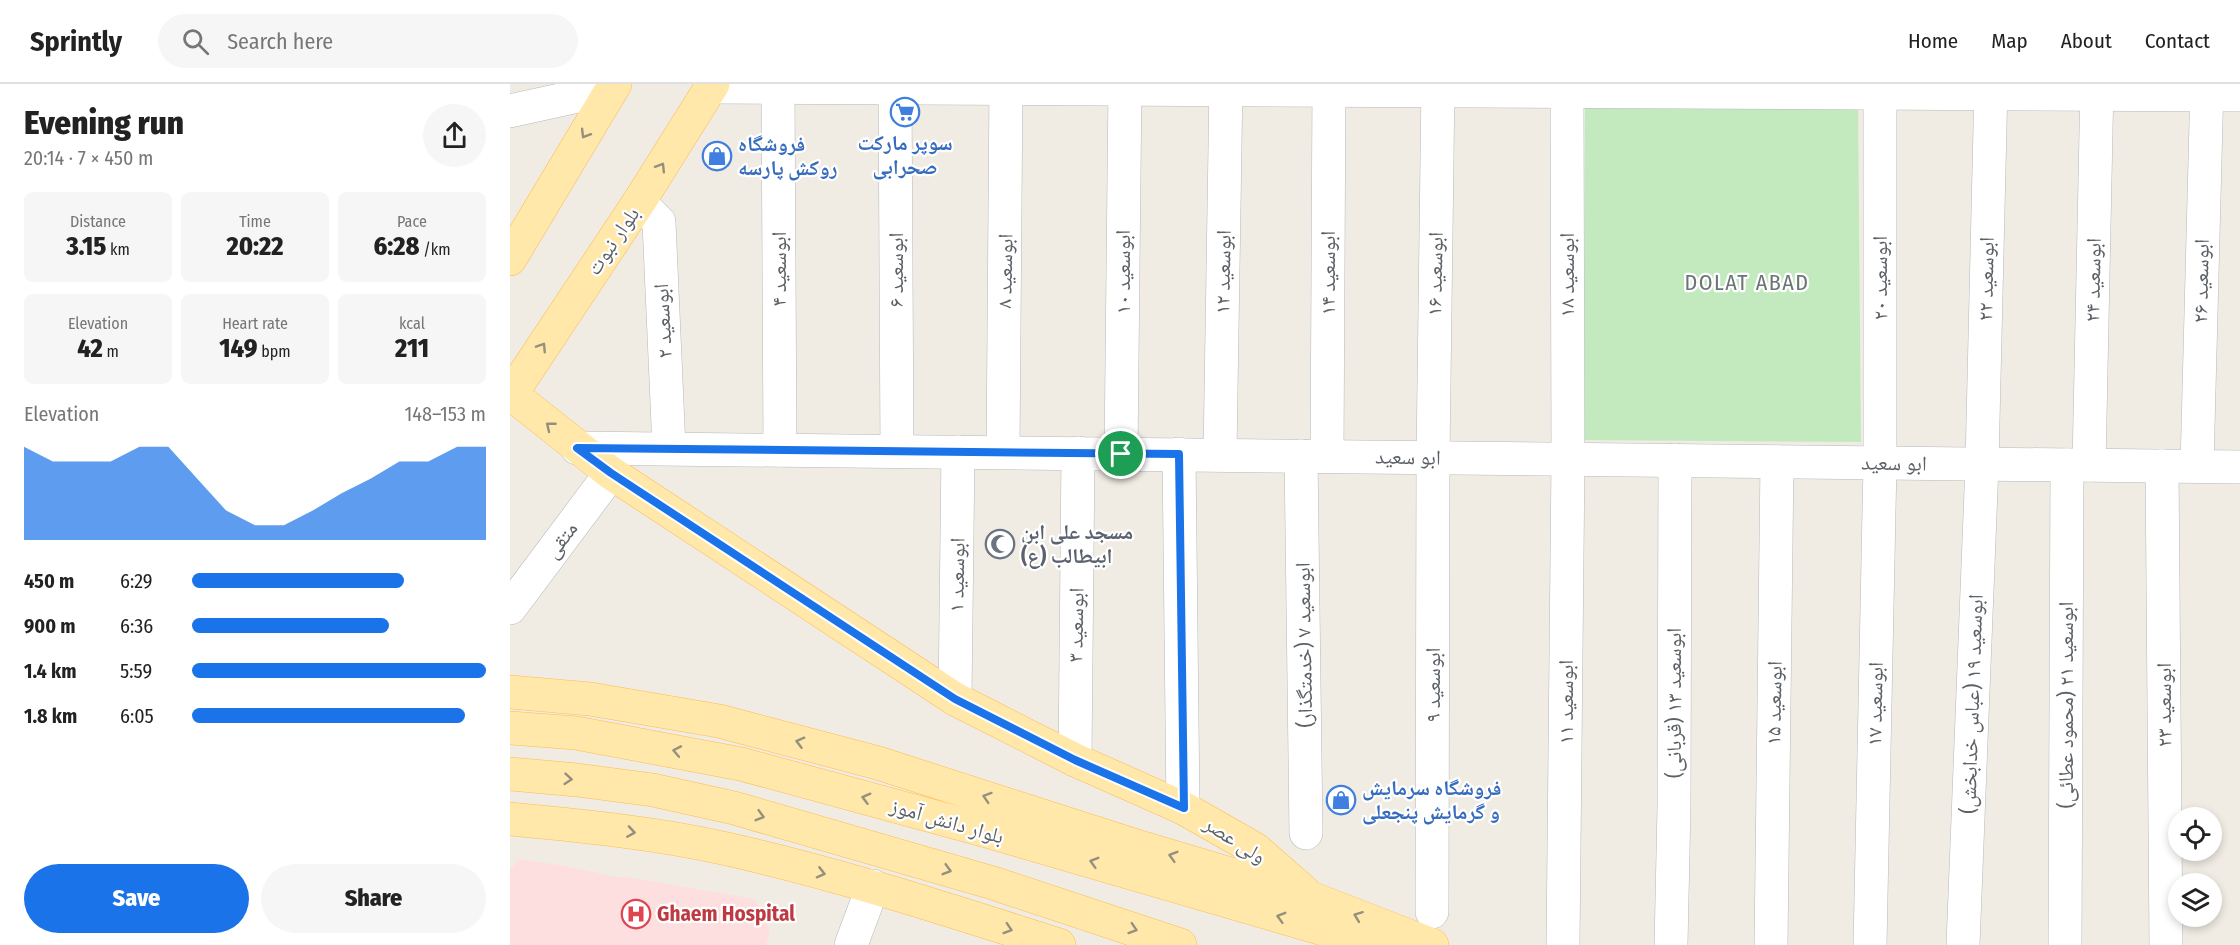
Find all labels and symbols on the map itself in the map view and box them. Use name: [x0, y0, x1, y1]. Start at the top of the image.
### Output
supermarket icon: سوپر مارکت صحرابی: [889, 96, 921, 128]
one-way arrow: [580, 128, 592, 138]
place label: سوپر مارکت صحرابی: [857, 130, 953, 180]
place label: فروشگاه روکش پارسه: [738, 131, 838, 181]
shop icon: فروشگاه روکش پارسه: [701, 140, 733, 172]
one-way arrow: [654, 162, 665, 173]
street label: بلوار نبوت: [581, 202, 645, 280]
street label: ابوسعید ۱۰: [1110, 230, 1136, 314]
street label: ابوسعید ۱۲: [1209, 230, 1237, 314]
street label: ابوسعید ۱۴: [1315, 231, 1341, 315]
street label: ابوسعید ۴: [766, 232, 792, 307]
street label: ابوسعید ۱۶: [1421, 232, 1449, 316]
street label: ابوسعید ۶: [883, 233, 909, 308]
street label: ابوسعید ۸: [991, 233, 1019, 309]
street label: ابوسعید ۱۸: [1554, 233, 1580, 317]
street label: ابوسعید ۲۰: [1867, 236, 1893, 320]
street label: ابوسعید ۲۲: [1972, 237, 2000, 321]
street label: ابوسعید ۲۴: [2079, 238, 2107, 322]
street label: ابوسعید ۲۶: [2187, 239, 2215, 323]
district label: DOLAT ABAD: [1684, 269, 1810, 296]
street label: ابوسعید ۲: [648, 283, 678, 359]
one-way arrow: [535, 342, 546, 353]
one-way arrow: [546, 423, 557, 434]
pin: [1095, 428, 1146, 479]
street label: ابو سعید: [1375, 443, 1441, 471]
street label: ابو سعید: [1861, 449, 1927, 477]
street label: متقی: [539, 516, 583, 564]
place label: مسجد علی ابن ابیطالب (ع): [1021, 519, 1133, 569]
mosque icon: مسجد علی ابن ابیطالب (ع): [984, 528, 1016, 560]
street label: ابوسعید ۱: [943, 537, 971, 613]
street label: ابوسعید ۷ (خدمتگذار): [1290, 562, 1318, 728]
street label: ابوسعید ۳: [1062, 587, 1090, 663]
street label: ابوسعید ۱۹ (عباس خدابخش): [1955, 594, 1989, 814]
street label: ابوسعید ۲۱ (محمود عطائی): [2053, 602, 2079, 808]
street label: ابوسعید ۱۳ (قربانی): [1661, 628, 1687, 778]
street label: ابوسعید ۹: [1420, 648, 1446, 723]
street label: ابوسعید ۱۱: [1553, 660, 1579, 744]
street label: ابوسعید ۱۵: [1760, 661, 1788, 745]
street label: ابوسعید ۱۷: [1861, 662, 1889, 746]
street label: ابوسعید ۲۳: [2151, 663, 2177, 747]
one-way arrow: [795, 737, 805, 750]
one-way arrow: [672, 745, 682, 758]
one-way arrow: [564, 772, 573, 785]
place label: فروشگاه سرمایش و گرمایش پنجعلی: [1362, 775, 1502, 825]
shop icon: فروشگاه سرمایش و گرمایش پنجعلی: [1325, 784, 1357, 816]
street label: بلوار دانش آموز: [886, 792, 1007, 850]
one-way arrow: [982, 792, 993, 804]
one-way arrow: [861, 793, 872, 805]
one-way arrow: [754, 809, 764, 821]
street label: ولی عصر: [1198, 810, 1271, 870]
one-way arrow: [626, 826, 635, 838]
one-way arrow: [1168, 851, 1179, 863]
one-way arrow: [1089, 857, 1100, 869]
one-way arrow: [941, 863, 952, 875]
one-way arrow: [815, 866, 826, 878]
hospital icon: Ghaem Hospital: [620, 898, 652, 930]
place label: Ghaem Hospital: [657, 901, 795, 927]
one-way arrow: [1353, 911, 1364, 924]
one-way arrow: [1276, 912, 1287, 924]
one-way arrow: [1002, 922, 1013, 934]
one-way arrow: [1127, 922, 1138, 935]

